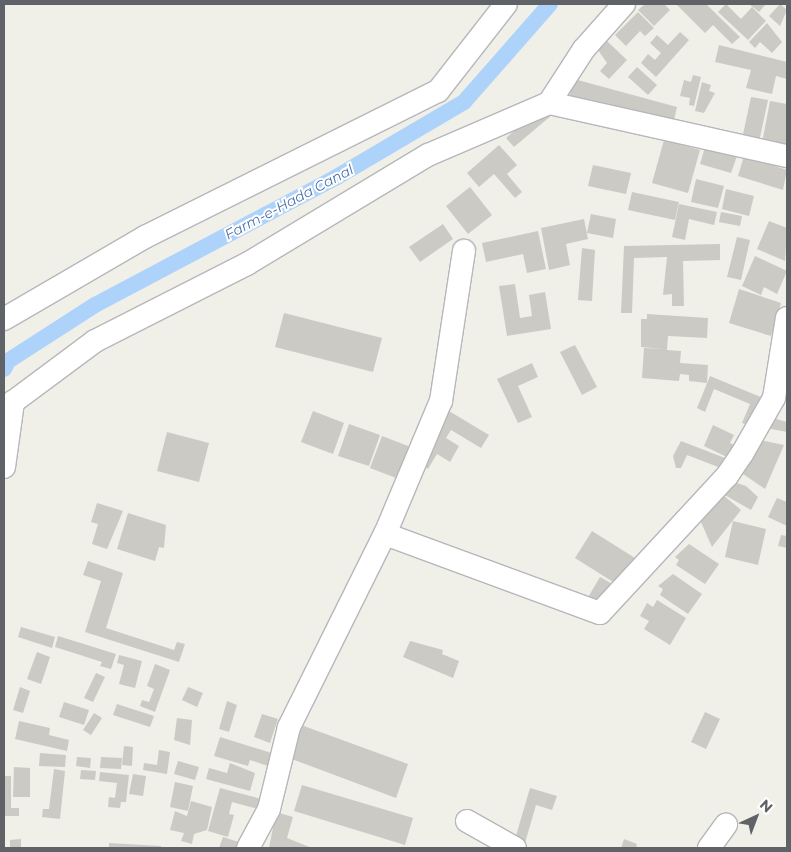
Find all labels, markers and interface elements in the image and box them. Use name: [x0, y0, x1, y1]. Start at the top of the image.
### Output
water label: Farm-e-Hada Canal: [222, 161, 356, 243]
north arrow: [731, 792, 781, 842]
text: N: [756, 796, 777, 816]

